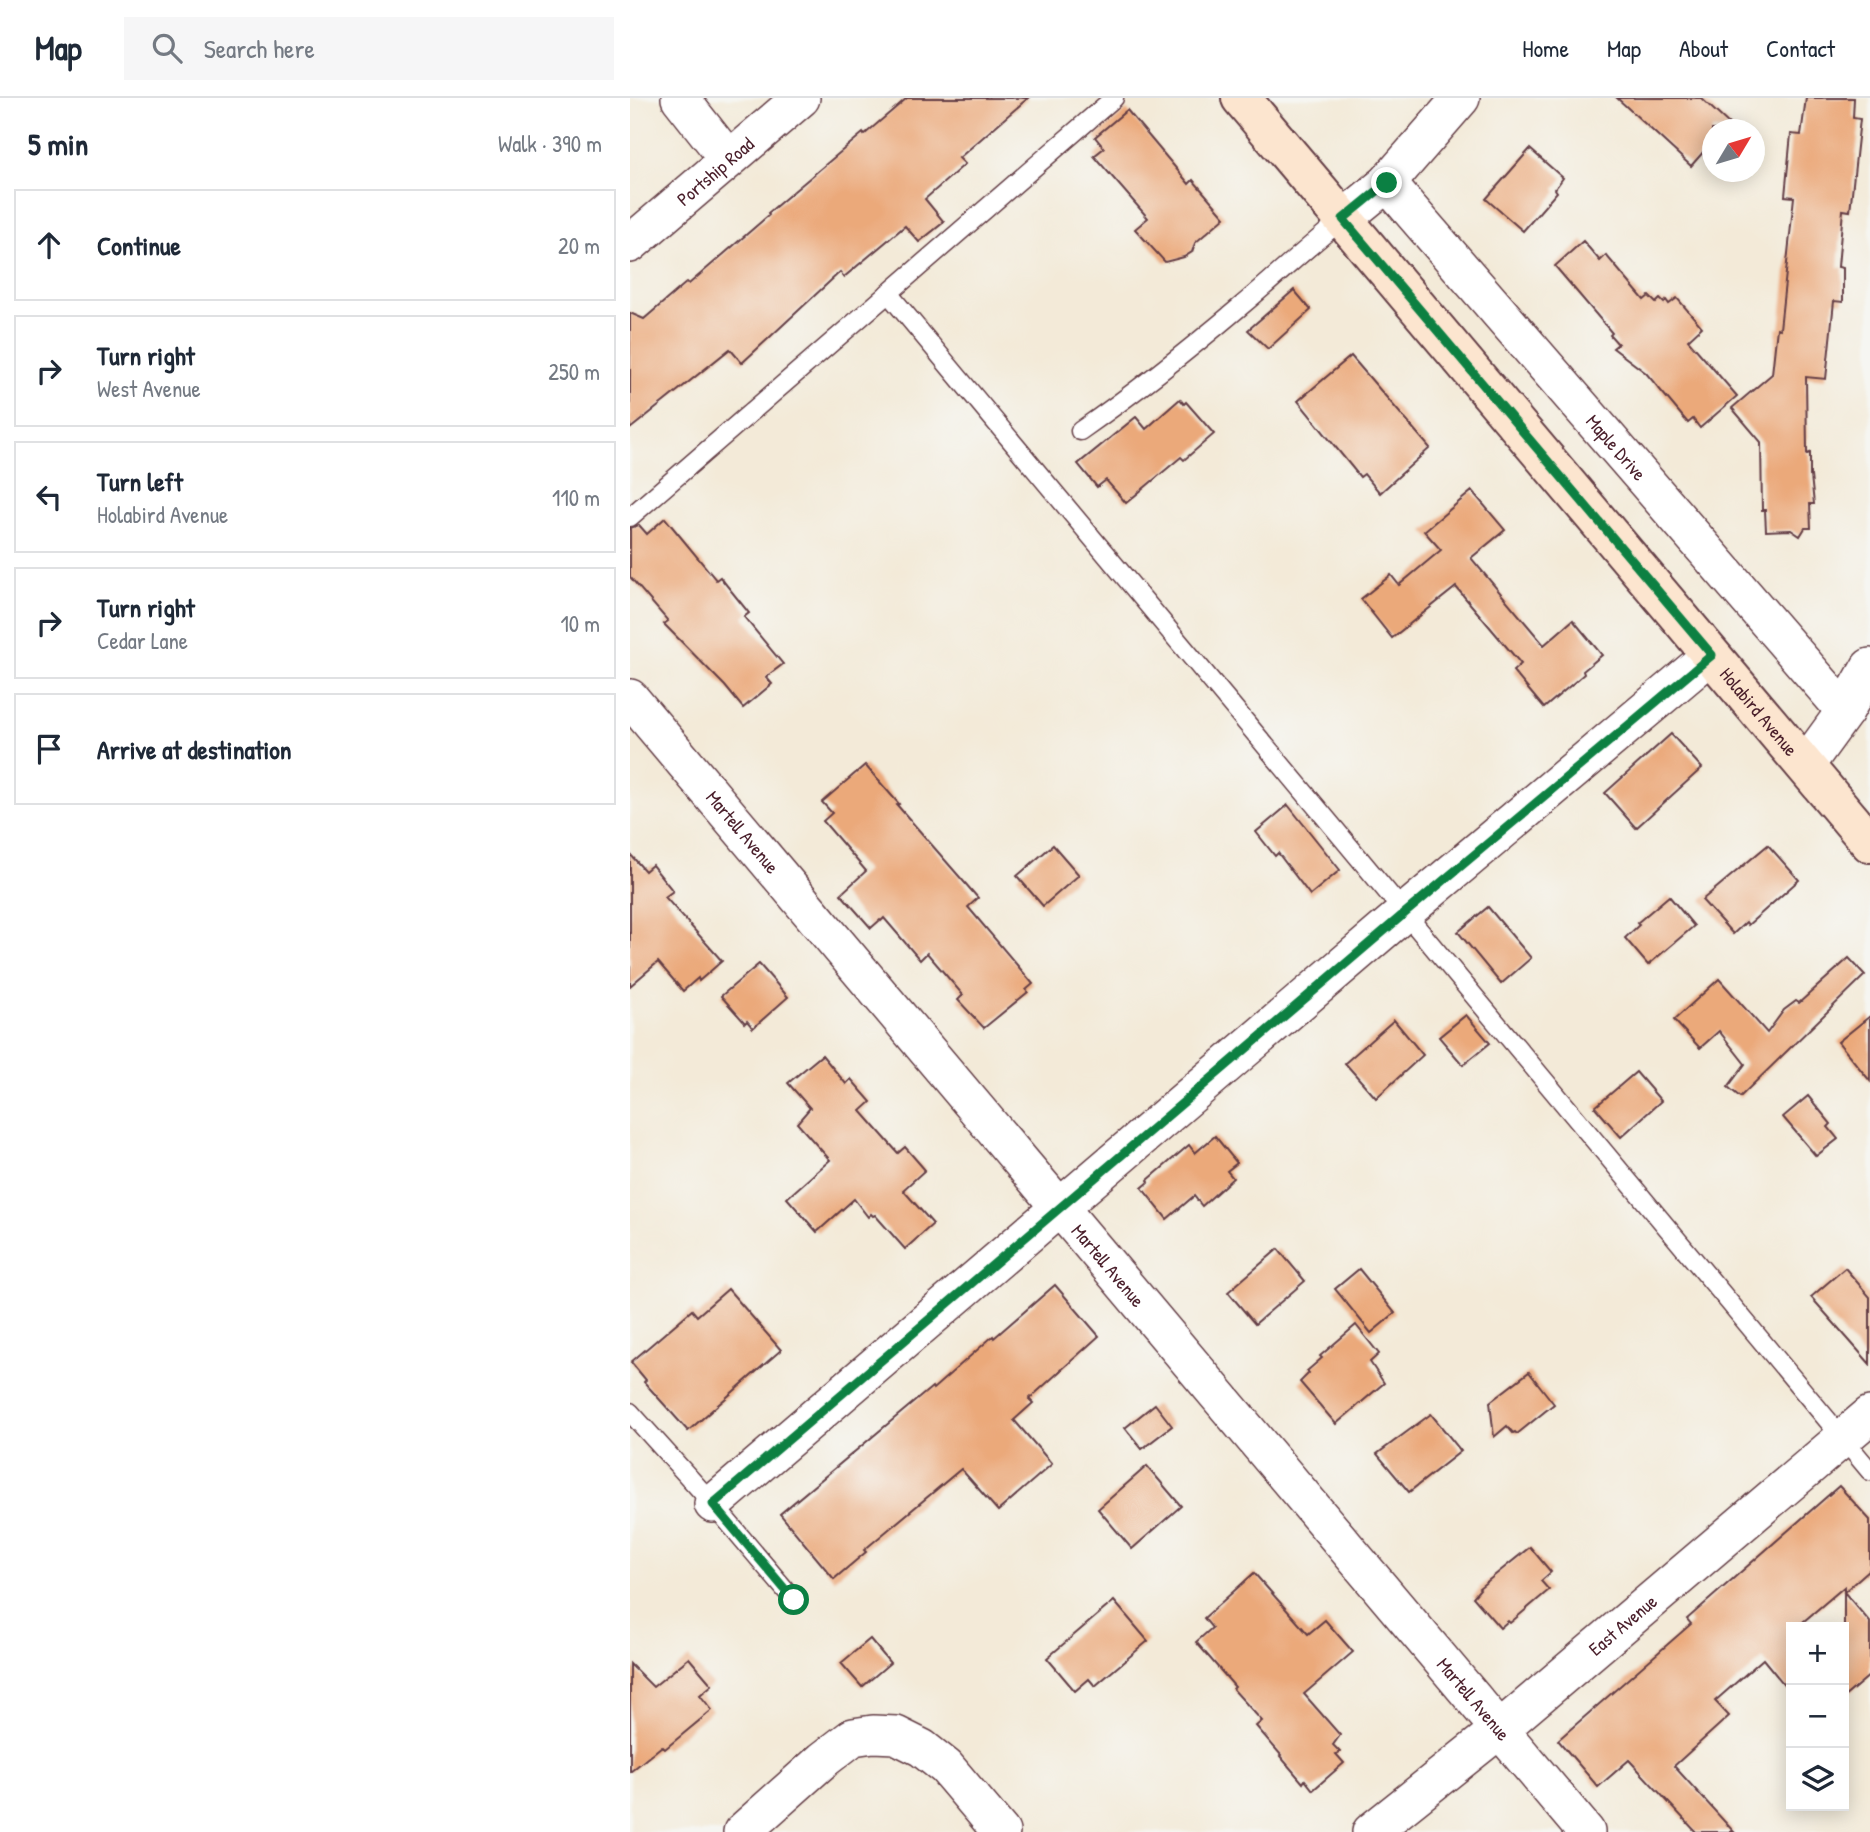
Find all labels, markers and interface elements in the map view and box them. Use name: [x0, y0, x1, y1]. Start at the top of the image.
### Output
search box: [124, 17, 614, 80]
text: Map: [35, 26, 82, 70]
icon: search: [148, 29, 186, 67]
text: Search here: [204, 31, 315, 66]
text: Home: [1522, 32, 1569, 64]
text: Map: [1607, 32, 1641, 64]
text: About: [1679, 32, 1728, 64]
text: Contact: [1766, 32, 1835, 64]
north arrow: [1702, 119, 1765, 182]
text: 5 min: [28, 124, 88, 164]
text: Walk · 390 m: [498, 128, 602, 159]
street label: Portship Road: [671, 131, 760, 212]
route end: [1371, 167, 1402, 198]
icon: ahead: [30, 226, 68, 264]
text: Continue: [97, 228, 181, 263]
text: 20 m: [558, 230, 600, 261]
text: Turn right: [97, 338, 195, 373]
icon: right: [30, 352, 68, 390]
text: 250 m: [548, 356, 600, 387]
text: West Avenue: [97, 373, 201, 404]
street label: Maple Drive: [1580, 409, 1653, 486]
text: Turn left: [97, 464, 183, 499]
icon: left: [30, 478, 68, 516]
text: 110 m: [552, 482, 600, 513]
text: Holabird Avenue: [97, 499, 228, 530]
text: Turn right: [97, 590, 195, 625]
icon: right: [30, 604, 68, 642]
text: 10 m: [560, 608, 600, 639]
text: Cedar Lane: [97, 625, 188, 656]
street label: Holabird Avenue: [1714, 662, 1804, 762]
icon: arrive: [30, 730, 68, 768]
text: Arrive at destination: [97, 732, 292, 767]
street label: Martell Avenue: [700, 785, 786, 879]
street label: Martell Avenue: [1066, 1218, 1151, 1313]
route start: [778, 1584, 809, 1615]
street label: East Avenue: [1583, 1588, 1663, 1661]
map controls: [1786, 1622, 1849, 1811]
button: +: [1786, 1622, 1849, 1685]
street label: Martell Avenue: [1431, 1652, 1516, 1746]
button: −: [1786, 1685, 1849, 1748]
button: layers: [1786, 1748, 1849, 1811]

